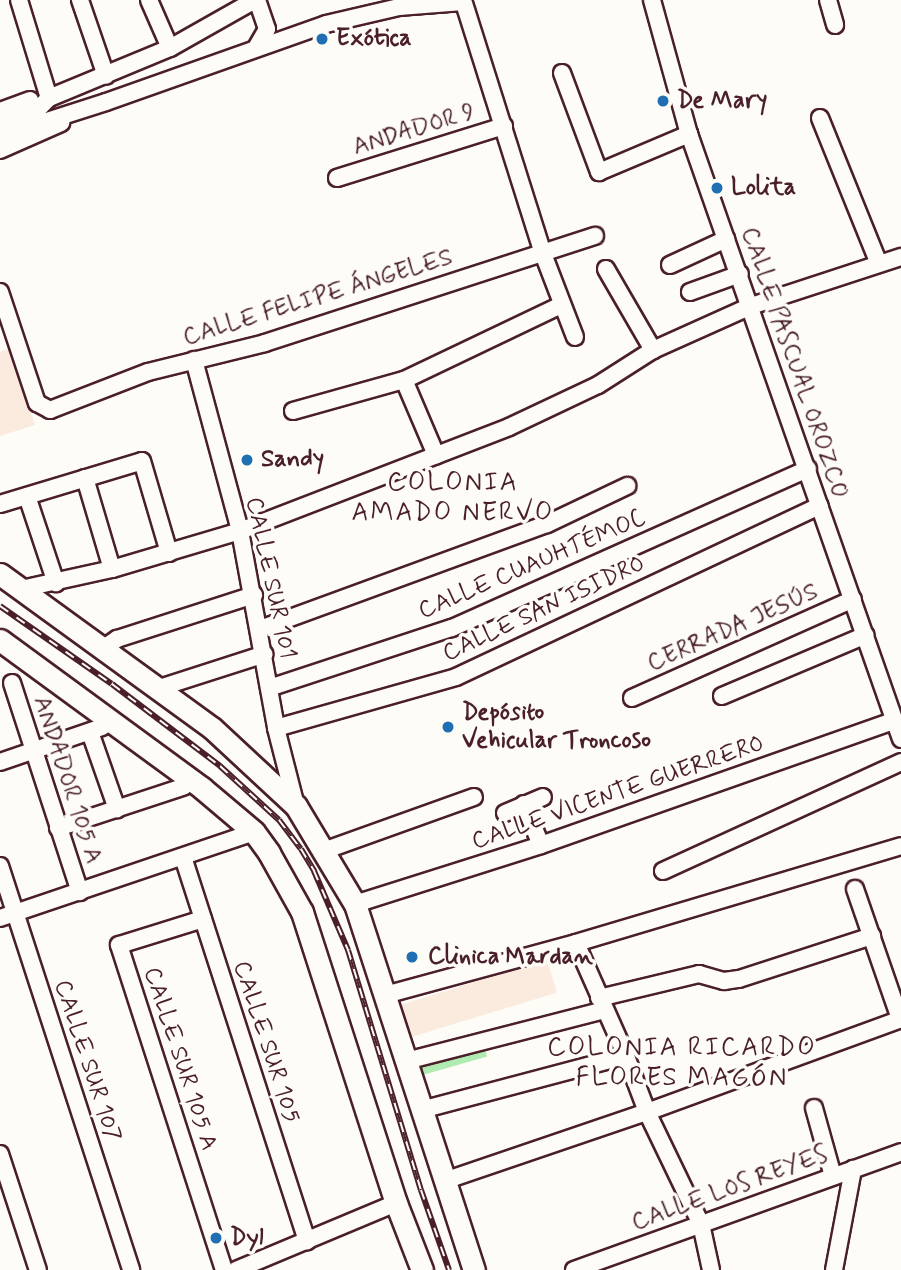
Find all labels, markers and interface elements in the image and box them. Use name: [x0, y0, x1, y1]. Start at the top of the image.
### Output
place label: Exótica: [336, 25, 412, 53]
marker: Exótica: [314, 31, 330, 47]
place label: De Mary: [677, 87, 765, 115]
marker: De Mary: [655, 93, 671, 109]
street label: ANDADOR 9: [349, 98, 479, 162]
place label: Lolita: [731, 174, 796, 202]
marker: Lolita: [709, 180, 725, 196]
street label: CALLE PASCUAL OROZCO: [735, 225, 853, 501]
street label: CALLE FELIPE ÁNGELES: [181, 244, 455, 352]
place label: Sandy: [261, 446, 324, 474]
marker: Sandy: [239, 452, 255, 468]
district label: COLONIA AMADO NERVO: [353, 468, 553, 530]
street label: CALLE SUR 101: [239, 494, 301, 662]
street label: CALLE CUAUHTÉMOC: [414, 504, 650, 626]
street label: CALLE SAN ISIDRO: [437, 549, 651, 669]
street label: CERRADA JESÚS: [643, 577, 823, 679]
street label: ANDADOR 105 A: [26, 693, 108, 867]
place label: Depósito Vehicular Troncoso: [462, 699, 649, 755]
marker: Depósito Vehicular Troncoso: [440, 719, 456, 735]
street label: CALLE VICENTE GUERRERO: [465, 728, 771, 858]
place label: Clinica Mardan: [428, 943, 585, 971]
marker: Clinica Mardan: [402, 947, 422, 967]
street label: CALLE SUR 105: [226, 957, 306, 1127]
street label: CALLE SUR 105 A: [137, 963, 223, 1155]
street label: CALLE SUR 107: [47, 976, 127, 1146]
district label: COLONIA RICARDO FLORES MAGÓN: [555, 1033, 809, 1094]
street label: CALLE LOS REYES: [629, 1140, 831, 1238]
place label: Dyl: [230, 1224, 264, 1252]
marker: Dyl: [208, 1230, 224, 1246]

